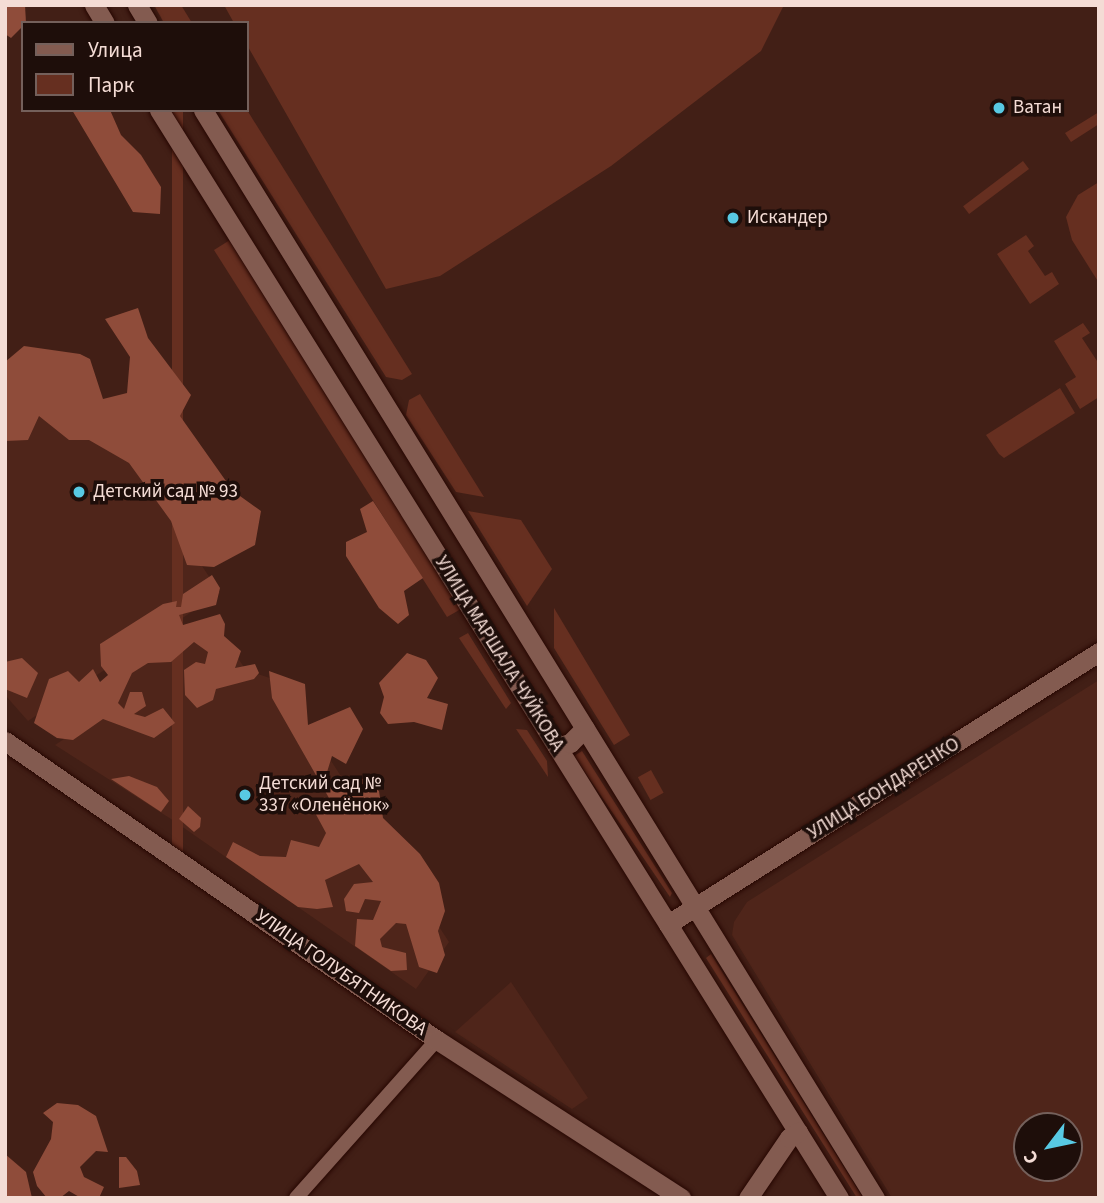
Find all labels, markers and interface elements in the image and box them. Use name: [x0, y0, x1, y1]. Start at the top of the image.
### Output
legend: [21, 21, 248, 112]
text: Улица: [88, 35, 143, 65]
text: Парк: [88, 70, 134, 100]
place label: Ватан: [1013, 97, 1062, 119]
marker: Ватан: [991, 100, 1007, 116]
place label: Искандер: [747, 207, 828, 229]
marker: Искандер: [725, 210, 741, 226]
place label: Детский сад № 93: [93, 481, 238, 503]
marker: Детский сад № 93: [71, 484, 87, 500]
street label: УЛИЦА МАРШАЛА ЧУЙКОВА: [429, 552, 569, 756]
street label: УЛИЦА БОНДАРЕНКО: [804, 733, 964, 845]
place label: Детский сад № 337 «Оленёнок»: [259, 773, 390, 817]
marker: Детский сад № 337 «Оленёнок»: [237, 787, 253, 803]
street label: УЛИЦА ГОЛУБЯТНИКОВА: [251, 905, 431, 1041]
north arrow: [1013, 1112, 1083, 1182]
text: С: [1017, 1145, 1046, 1169]

